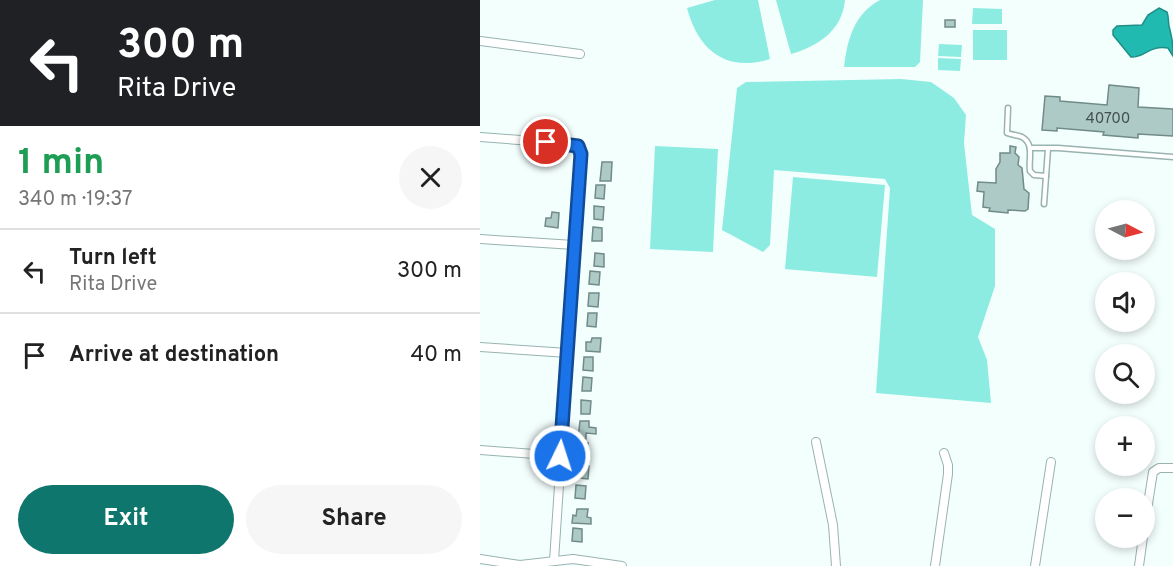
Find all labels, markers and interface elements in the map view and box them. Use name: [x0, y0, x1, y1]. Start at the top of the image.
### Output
text: 300 m: [117, 20, 244, 73]
icon: left: [18, 24, 96, 102]
text: Rita Drive: [117, 72, 236, 106]
house number: 40700: [1085, 110, 1131, 129]
pin: [520, 116, 571, 167]
icon: arrive: [529, 125, 562, 158]
text: 1 min: [18, 141, 104, 187]
button: close: [399, 146, 462, 209]
text: 340 m · 19:37: [18, 187, 133, 213]
north arrow: [1095, 200, 1155, 260]
map controls: [1095, 200, 1155, 548]
text: Turn left: [69, 245, 157, 272]
icon: left: [18, 255, 51, 288]
text: 300 m: [397, 258, 462, 285]
text: Rita Drive: [69, 272, 157, 298]
button: sound: [1095, 272, 1155, 332]
icon: arrive: [18, 339, 51, 372]
text: Arrive at destination: [69, 342, 279, 369]
text: 40 m: [410, 342, 462, 369]
button: search: [1095, 344, 1155, 404]
button: +: [1095, 416, 1155, 476]
position arrow: [528, 424, 592, 488]
button: Exit: [18, 485, 234, 554]
button: Share: [246, 485, 462, 554]
button: −: [1095, 488, 1155, 548]

